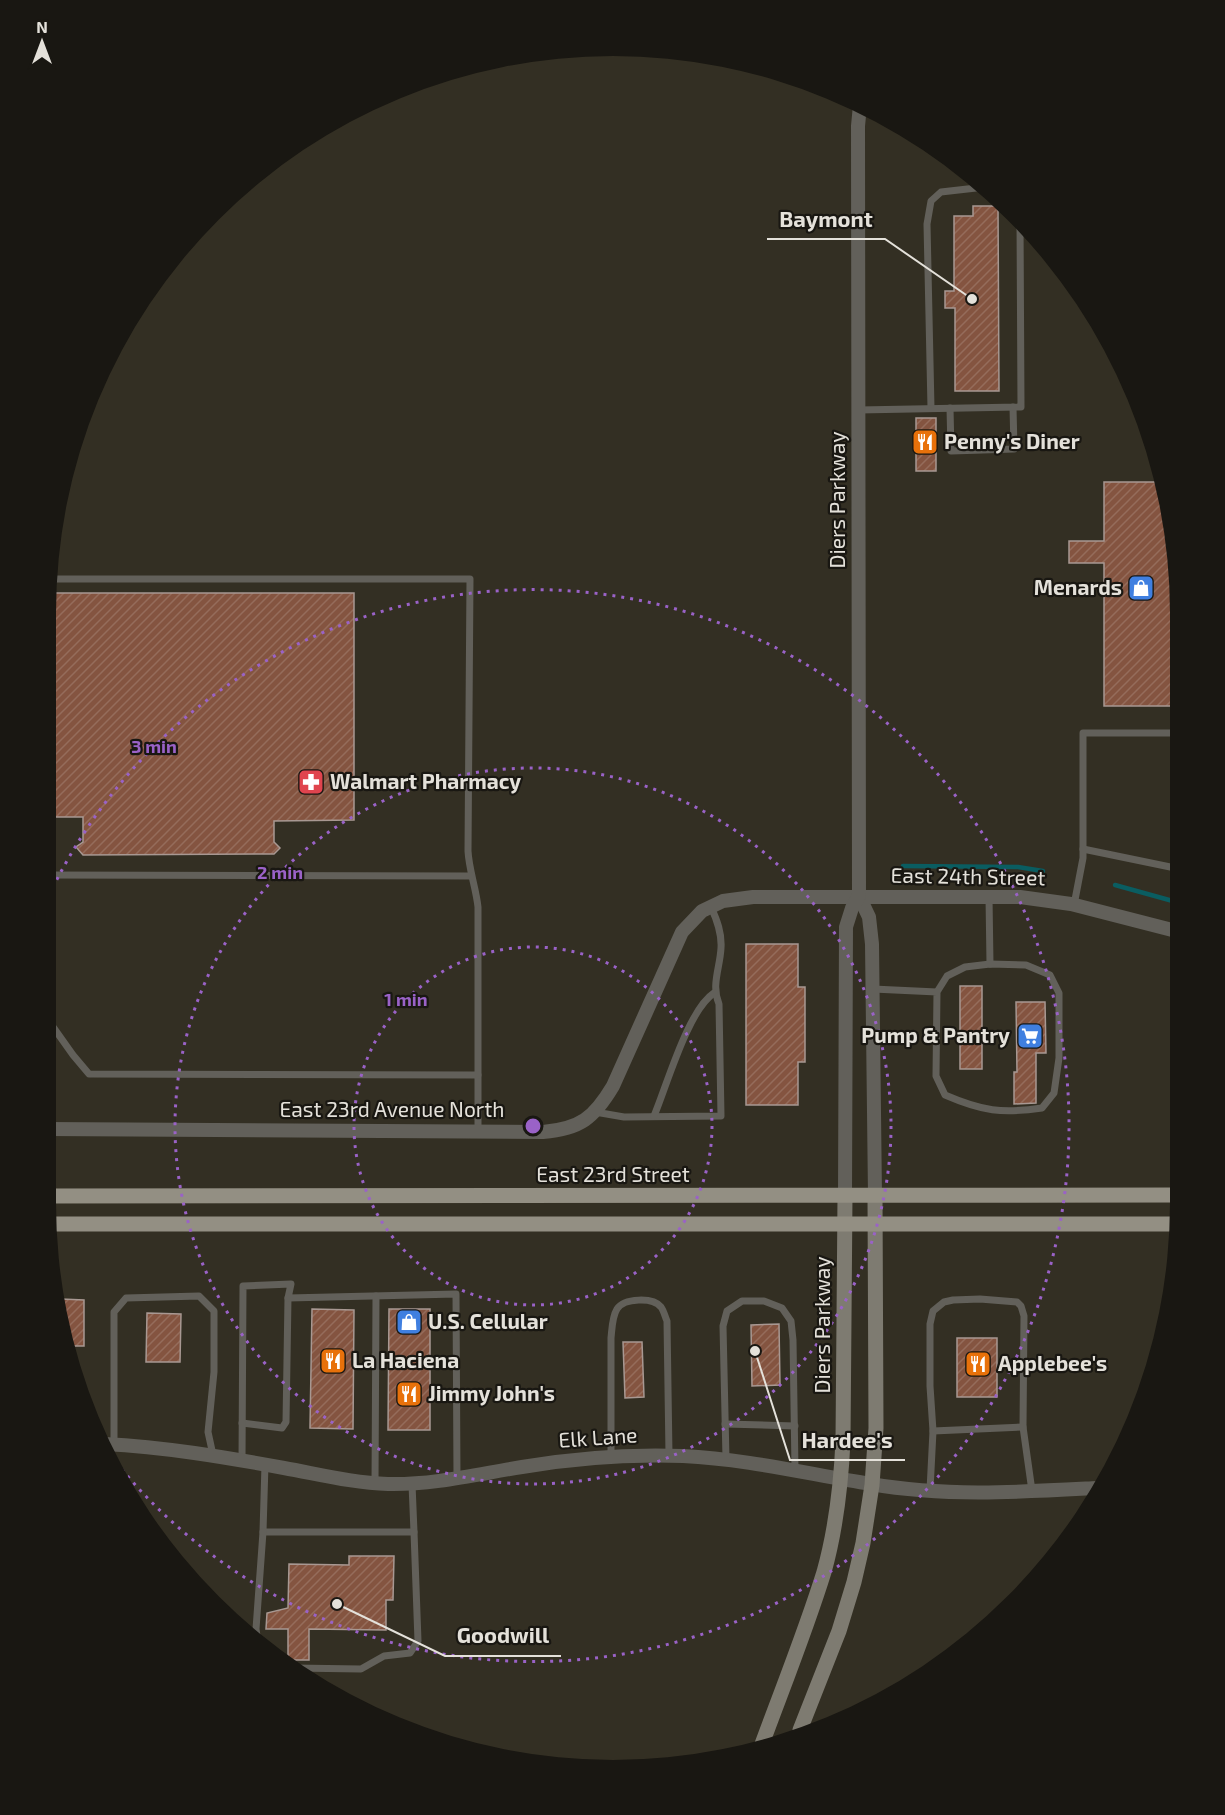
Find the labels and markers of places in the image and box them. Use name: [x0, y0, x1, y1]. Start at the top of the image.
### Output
callout: Baymont: [767, 199, 885, 239]
restaurant icon: Penny's Diner: [910, 427, 940, 457]
place label: Penny's Diner: [944, 428, 1080, 454]
shop icon: Menards: [1126, 573, 1156, 603]
place label: Menards: [1034, 574, 1122, 599]
pharmacy icon: Walmart Pharmacy: [296, 767, 326, 797]
place label: Walmart Pharmacy: [330, 768, 521, 794]
supermarket icon: Pump & Pantry: [1015, 1021, 1045, 1051]
place label: Pump & Pantry: [861, 1022, 1010, 1048]
centre of rings: [523, 1116, 543, 1136]
shop icon: U.S. Cellular: [394, 1307, 424, 1337]
place label: U.S. Cellular: [428, 1308, 548, 1333]
restaurant icon: La Haciena: [318, 1346, 348, 1376]
place label: La Haciena: [352, 1347, 459, 1372]
restaurant icon: Applebee's: [963, 1349, 993, 1379]
place label: Applebee's: [998, 1350, 1107, 1375]
restaurant icon: Jimmy John's: [394, 1379, 424, 1409]
place label: Jimmy John's: [428, 1380, 555, 1406]
callout: Hardee's: [790, 1420, 905, 1460]
callout: Goodwill: [445, 1616, 561, 1656]

